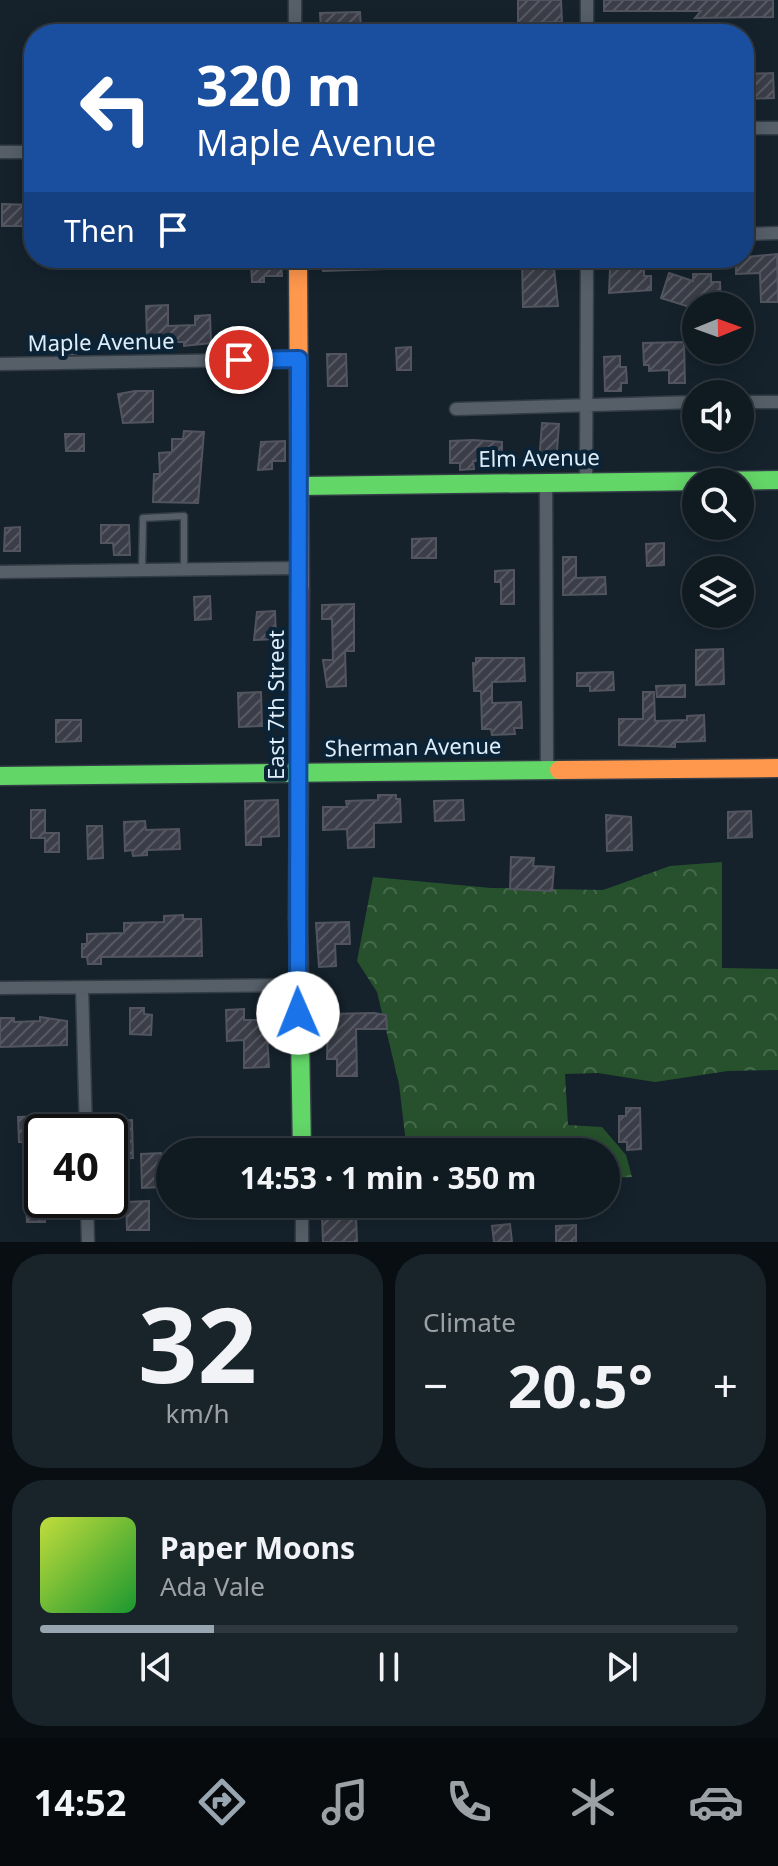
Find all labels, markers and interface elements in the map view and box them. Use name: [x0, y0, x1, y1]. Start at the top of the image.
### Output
text: 320 m: [196, 46, 361, 122]
icon: left: [64, 56, 168, 160]
text: Maple Avenue: [196, 118, 436, 167]
icon: arrive: [151, 208, 195, 252]
text: Then: [64, 210, 135, 251]
north arrow: [682, 292, 754, 364]
map controls: [682, 292, 754, 628]
street label: Maple Avenue: [27, 325, 175, 357]
pin: [205, 326, 273, 394]
icon: arrive: [217, 338, 261, 382]
button: sound: [682, 380, 754, 452]
street label: Elm Avenue: [478, 441, 600, 473]
button: search: [682, 468, 754, 540]
button: layers: [682, 556, 754, 628]
street label: East 7th Street: [260, 630, 290, 780]
street label: Sherman Avenue: [324, 729, 502, 763]
position arrow: [256, 971, 340, 1055]
speed limit sign: 40: [24, 1114, 128, 1218]
text: 14:53 · 1 min · 350 m: [240, 1157, 536, 1198]
text: 32: [138, 1272, 257, 1413]
text: Climate: [423, 1304, 516, 1340]
text: 20.5°: [508, 1344, 653, 1426]
text: −: [423, 1355, 448, 1415]
text: +: [713, 1355, 738, 1415]
text: km/h: [166, 1395, 229, 1431]
text: Paper Moons: [160, 1527, 355, 1568]
text: Ada Vale: [160, 1568, 265, 1604]
icon: previous: [134, 1645, 178, 1689]
icon: pause: [367, 1645, 411, 1689]
icon: next: [600, 1645, 644, 1689]
icon: directions: [194, 1774, 250, 1830]
icon: music: [317, 1774, 373, 1830]
icon: phone: [441, 1774, 497, 1830]
icon: climate: [565, 1774, 621, 1830]
icon: car: [688, 1774, 744, 1830]
text: 14:52: [34, 1778, 126, 1827]

